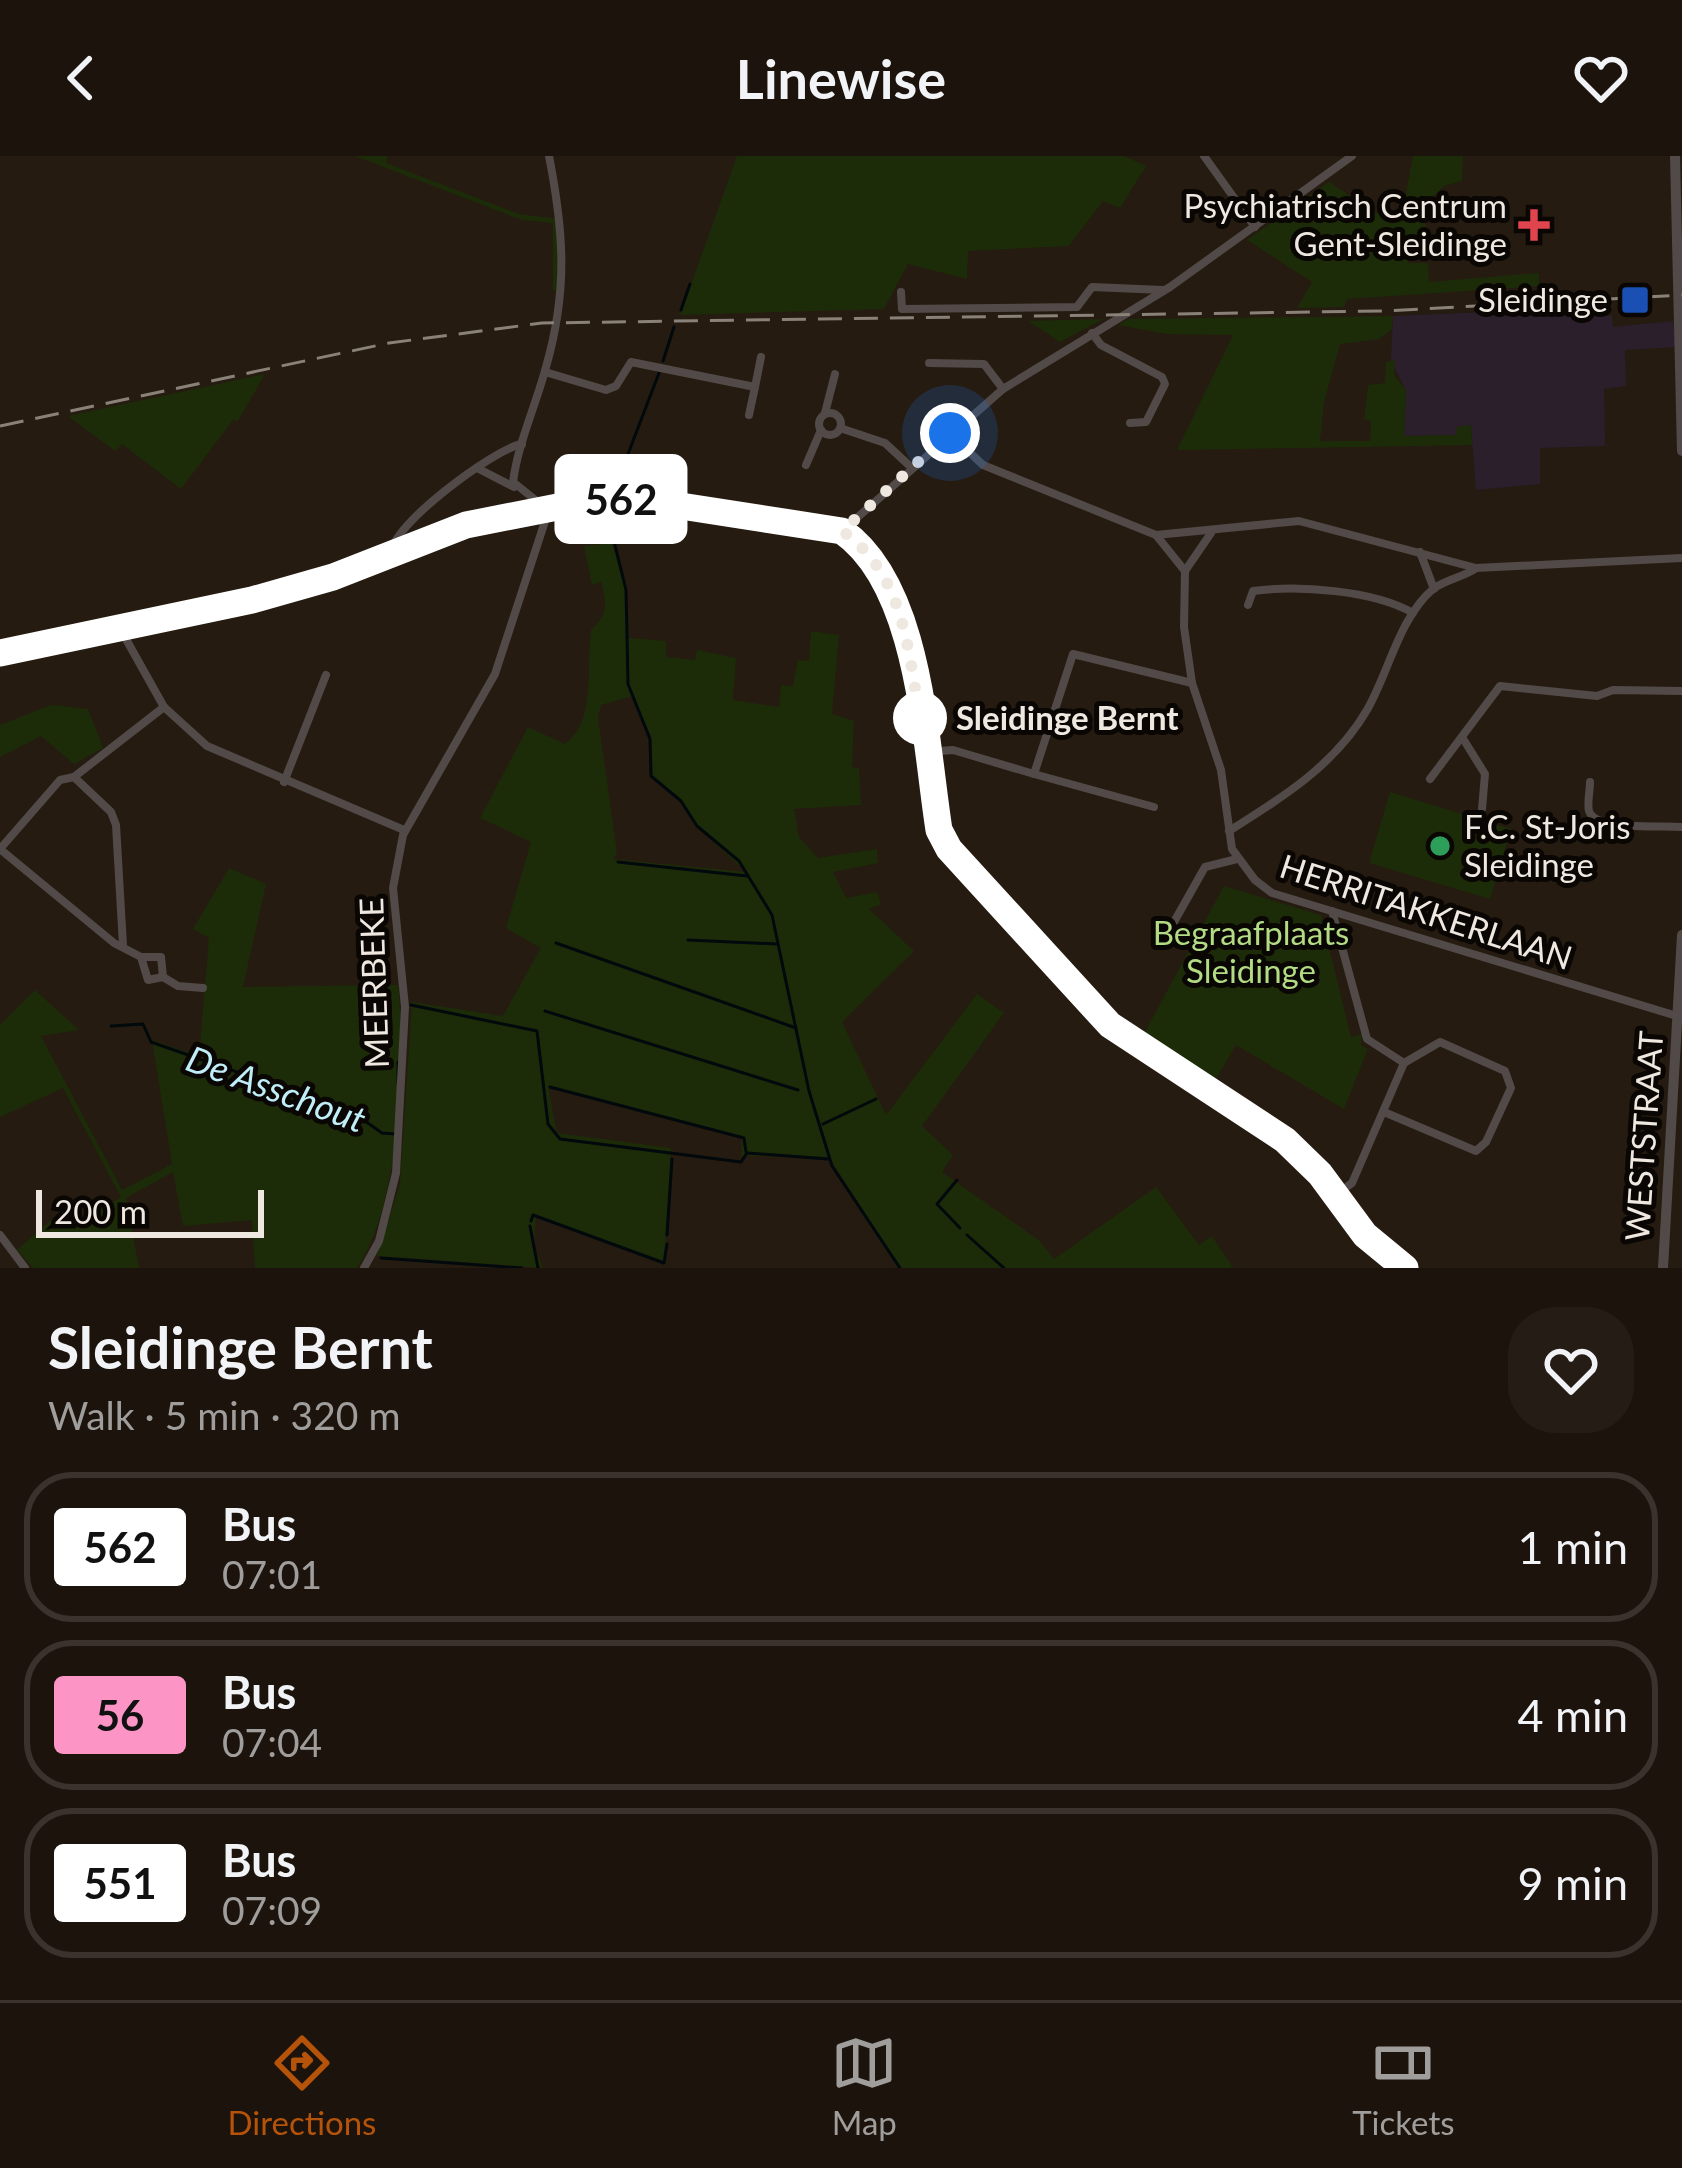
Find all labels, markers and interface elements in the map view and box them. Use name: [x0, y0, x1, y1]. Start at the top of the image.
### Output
icon: back: [48, 45, 114, 111]
icon: heart: [1568, 45, 1634, 111]
text: Linewise: [736, 46, 946, 111]
place label: Psychiatrisch Centrum Gent-Sleidinge: [1183, 185, 1507, 263]
marker: Psychiatrisch Centrum Gent-Sleidinge: [1518, 209, 1550, 241]
place label: Sleidinge: [1478, 279, 1608, 319]
marker: Sleidinge: [1619, 284, 1651, 316]
your location: [920, 403, 980, 463]
line badge: 562: [552, 460, 690, 538]
text: 562: [584, 474, 658, 524]
marker: Sleidinge Bernt: [895, 693, 945, 743]
place label: Sleidinge Bernt: [956, 697, 1179, 737]
place label: F.C. St-Joris Sleidinge: [1464, 806, 1631, 884]
marker: F.C. St-Joris Sleidinge: [1427, 833, 1453, 859]
street label: HERRITAKKERLAAN: [1275, 845, 1577, 977]
street label: MEERBEKE: [350, 897, 396, 1069]
park label: Begraafplaats Sleidinge: [1153, 912, 1349, 990]
street label: WESTSTRAAT: [1616, 1029, 1670, 1242]
water label: De Asschout: [181, 1035, 372, 1141]
scale bar: [36, 1184, 264, 1237]
text: 200 m: [54, 1191, 147, 1231]
button: heart: [1508, 1307, 1634, 1433]
text: Sleidinge Bernt: [48, 1313, 433, 1381]
text: Walk · 5 min · 320 m: [48, 1392, 401, 1438]
text: Bus: [222, 1497, 296, 1551]
text: 1 min: [1517, 1520, 1628, 1574]
text: 562: [83, 1522, 157, 1572]
text: 07:01: [222, 1551, 322, 1597]
text: Bus: [222, 1665, 296, 1719]
text: 4 min: [1517, 1688, 1628, 1742]
text: 56: [96, 1690, 144, 1740]
text: 07:04: [222, 1719, 322, 1765]
text: Bus: [222, 1833, 296, 1887]
text: 9 min: [1517, 1856, 1628, 1910]
text: 551: [83, 1858, 157, 1908]
text: 07:09: [222, 1887, 322, 1933]
tab: Directions: [227, 2030, 376, 2142]
tab: Map: [831, 2030, 897, 2142]
tab: Tickets: [1352, 2030, 1455, 2142]

